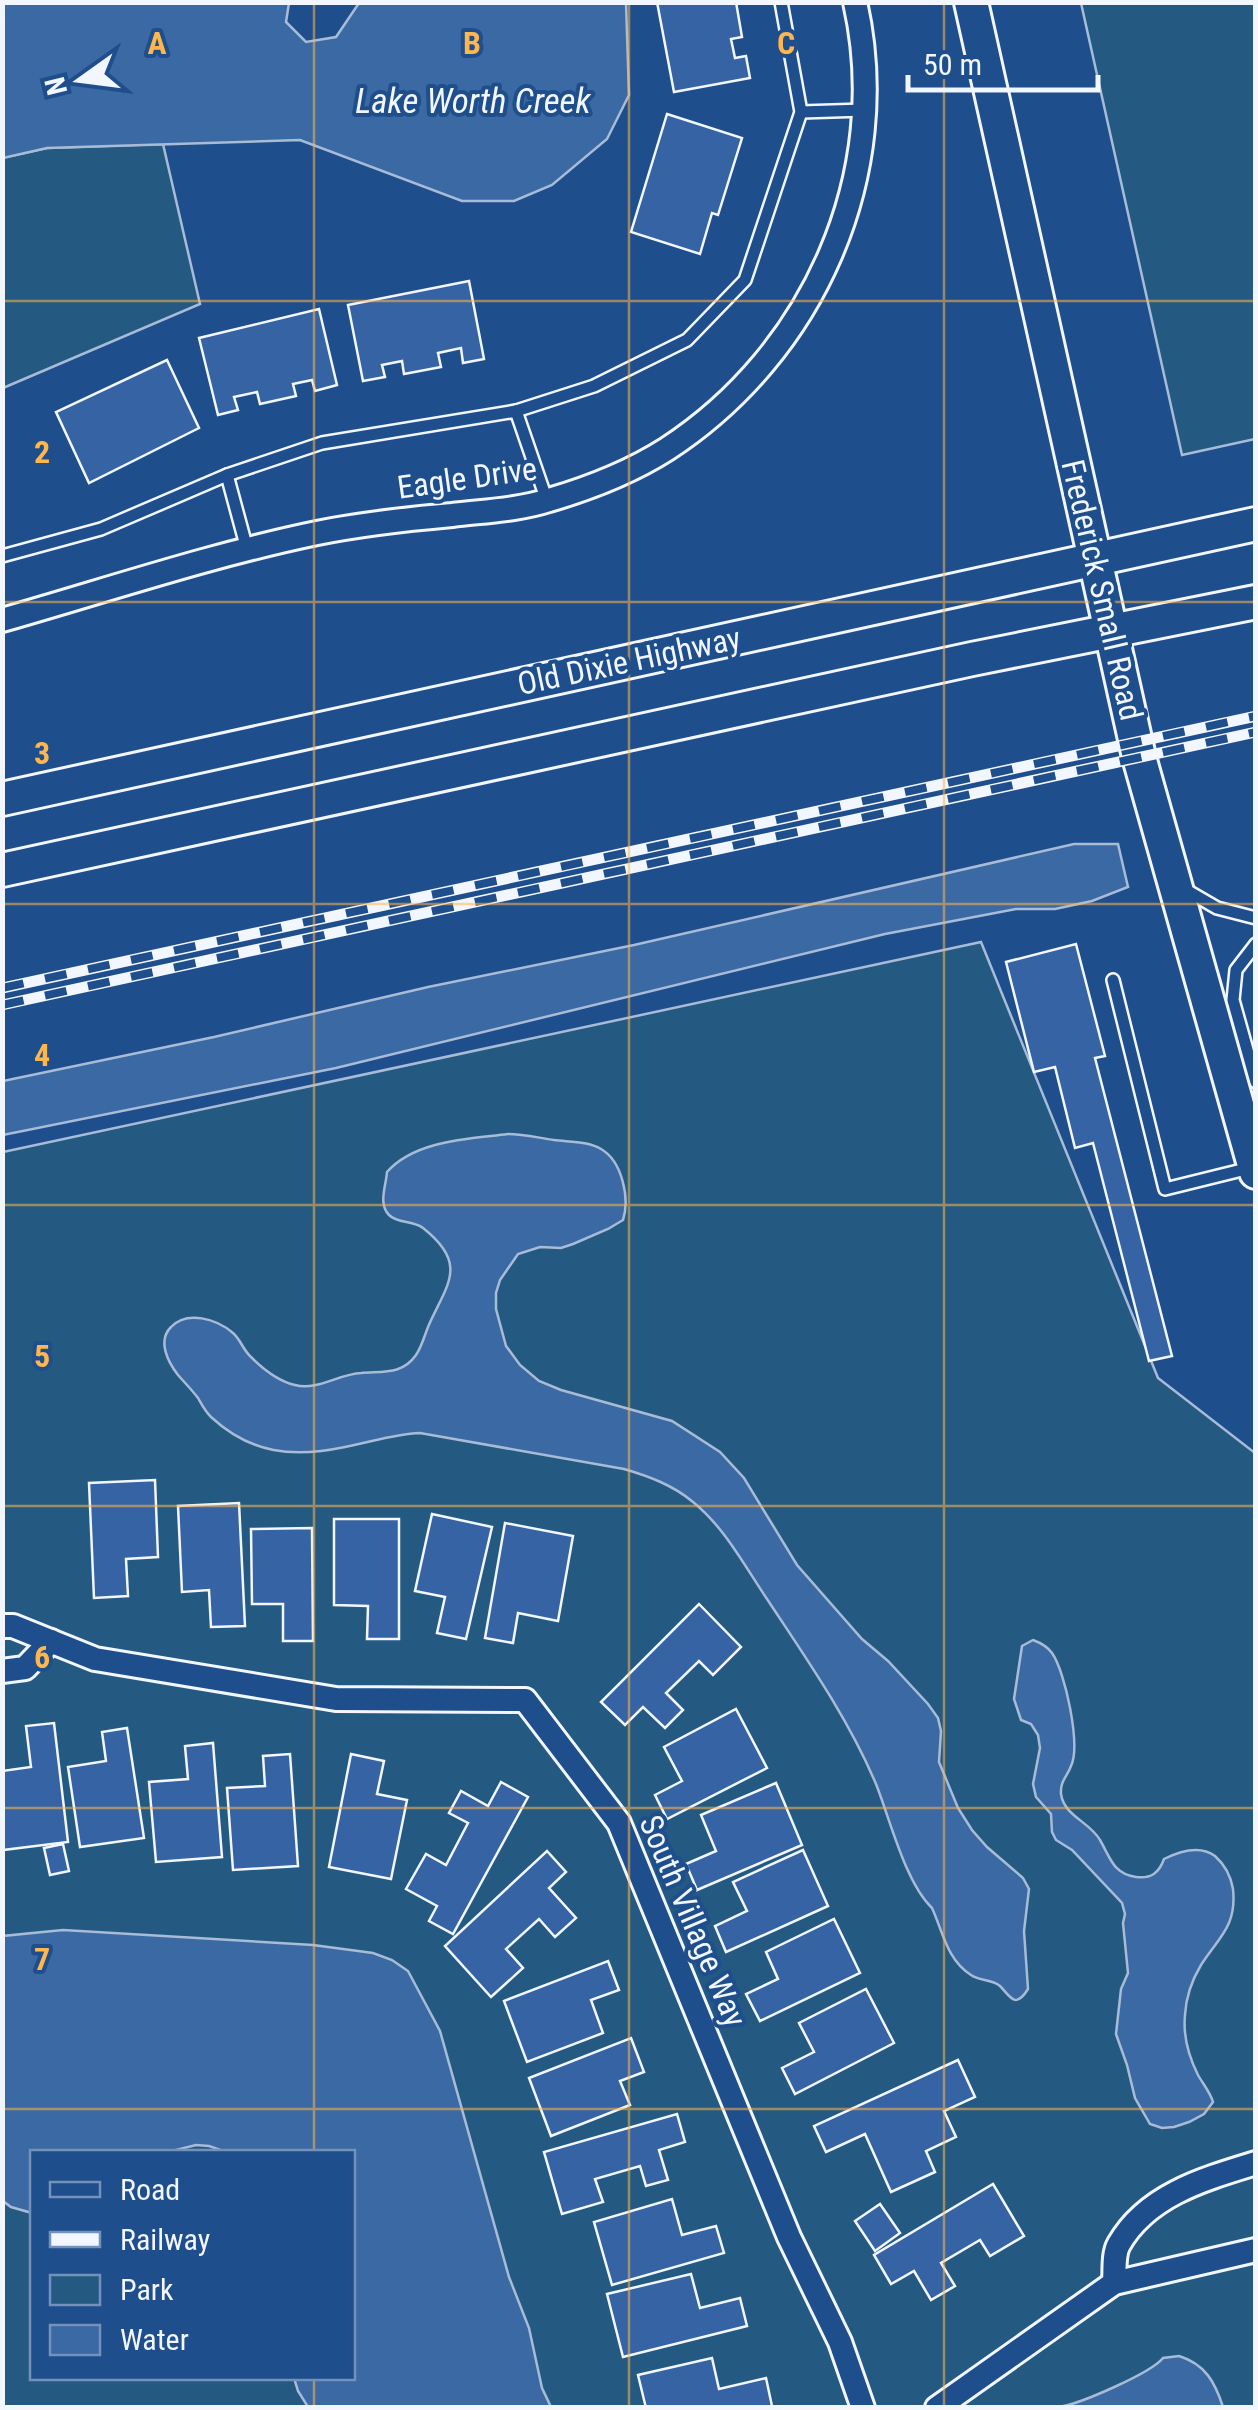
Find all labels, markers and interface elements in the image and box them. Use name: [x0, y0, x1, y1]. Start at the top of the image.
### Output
text: A: [147, 24, 167, 62]
text: B: [463, 24, 481, 62]
text: C: [777, 24, 795, 62]
north arrow: [30, 30, 130, 130]
scale bar: [908, 30, 1098, 92]
text: 50 m: [923, 47, 982, 82]
text: N: [38, 74, 74, 98]
water label: Lake Worth Creek: [355, 81, 591, 122]
text: 2: [34, 433, 50, 471]
street label: Eagle Drive: [395, 449, 539, 507]
street label: Frederick Small Road: [1054, 456, 1150, 724]
street label: Old Dixie Highway: [514, 619, 744, 703]
text: 3: [34, 734, 50, 772]
text: 4: [34, 1036, 50, 1074]
text: 5: [34, 1337, 50, 1375]
text: 6: [34, 1638, 50, 1676]
street label: South Village Way: [631, 1810, 755, 2032]
text: 7: [34, 1940, 50, 1978]
legend: [30, 2150, 355, 2380]
text: Road: [120, 2172, 180, 2207]
text: Railway: [120, 2222, 210, 2257]
text: Park: [120, 2272, 174, 2307]
text: Water: [120, 2322, 189, 2357]

